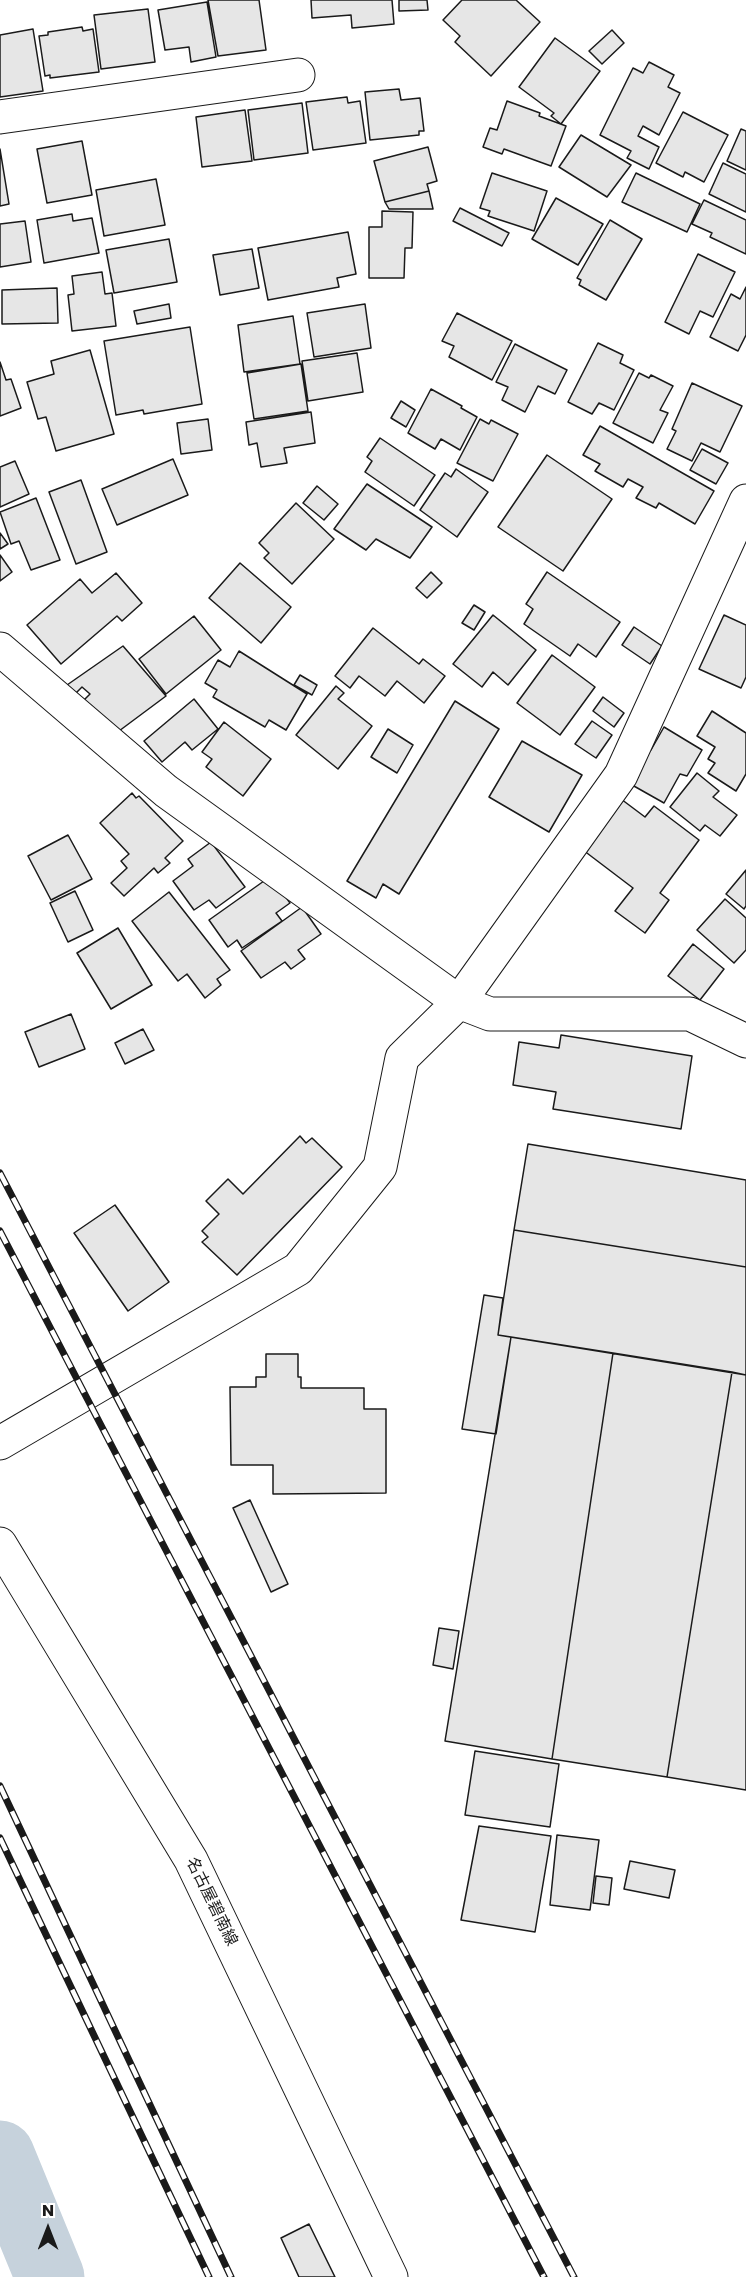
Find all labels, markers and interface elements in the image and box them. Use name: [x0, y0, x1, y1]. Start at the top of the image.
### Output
street label: 名古屋碧南線: [181, 1855, 241, 1949]
north arrow: [18, 2199, 78, 2259]
text: N: [42, 2199, 54, 2222]

